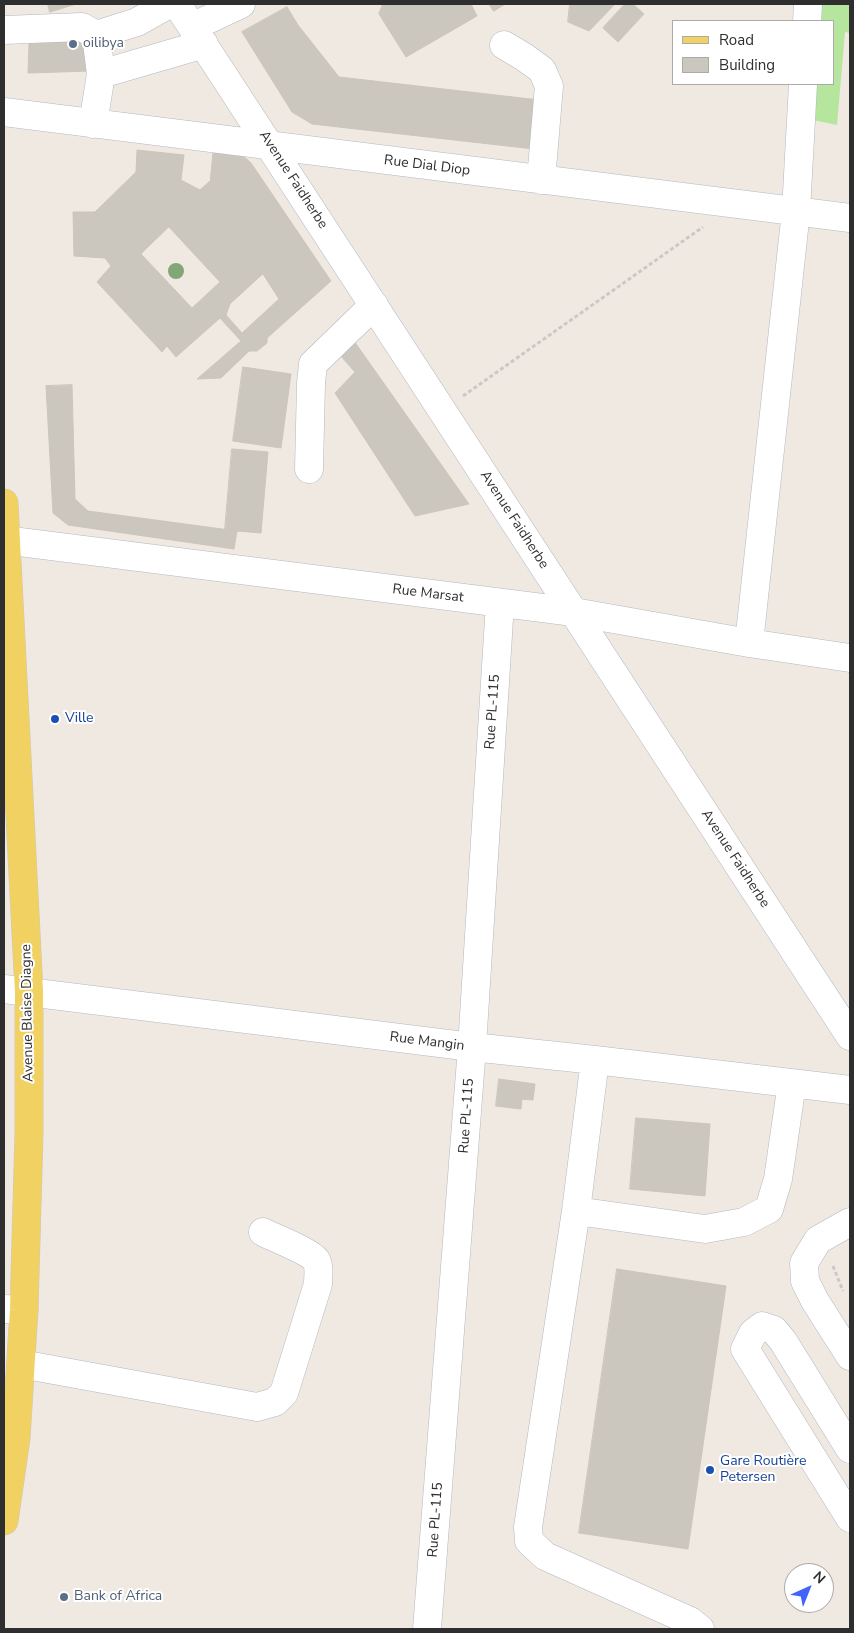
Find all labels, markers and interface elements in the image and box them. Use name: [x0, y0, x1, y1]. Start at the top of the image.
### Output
legend: [672, 20, 834, 85]
text: Road: [719, 30, 754, 50]
place label: oilibya: [83, 36, 124, 52]
marker: oilibya: [67, 38, 79, 50]
text: Building: [719, 55, 775, 75]
street label: Avenue Faidherbe: [255, 128, 331, 232]
street label: Rue Dial Diop: [383, 152, 471, 180]
street label: Avenue Faidherbe: [476, 468, 552, 572]
street label: Rue Marsat: [391, 581, 465, 607]
street label: Rue PL-115: [482, 674, 504, 750]
place label: Ville: [65, 711, 94, 727]
marker: Ville: [49, 713, 61, 725]
street label: Avenue Faidherbe: [697, 807, 773, 911]
street label: Avenue Blaise Diagne: [18, 944, 38, 1082]
street label: Rue Mangin: [389, 1029, 465, 1055]
street label: Rue PL-115: [456, 1078, 478, 1154]
place label: Gare Routière Petersen: [720, 1454, 806, 1486]
marker: Gare Routière Petersen: [704, 1464, 716, 1476]
street label: Rue PL-115: [425, 1482, 447, 1558]
north arrow: [784, 1563, 834, 1613]
text: N: [809, 1567, 829, 1588]
place label: Bank of Africa: [74, 1589, 162, 1605]
marker: Bank of Africa: [58, 1591, 70, 1603]

